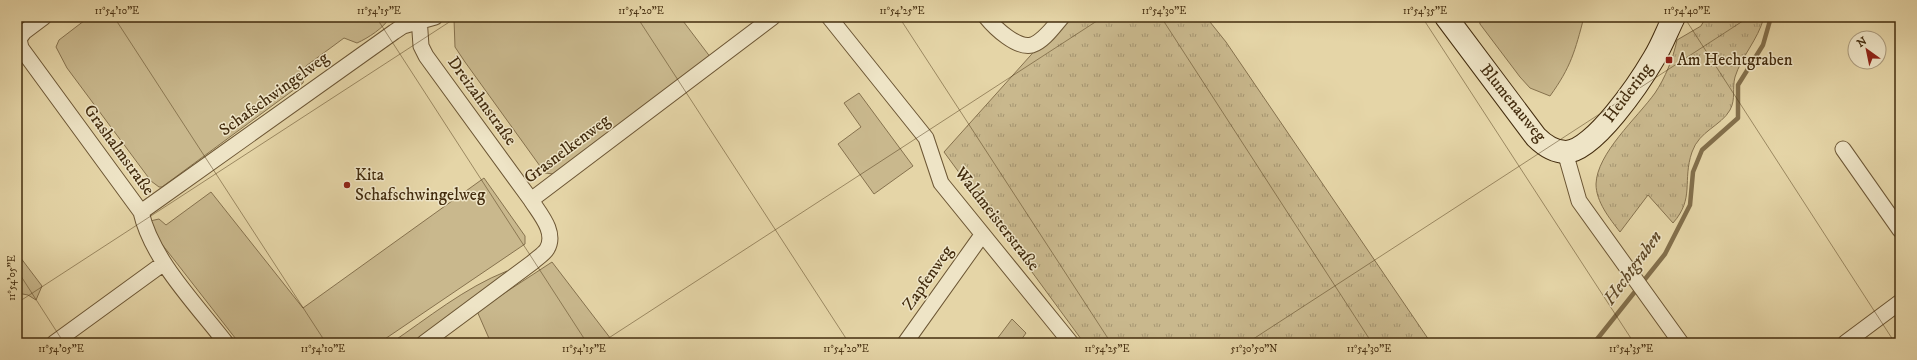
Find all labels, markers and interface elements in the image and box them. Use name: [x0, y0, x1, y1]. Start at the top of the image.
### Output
text: 11°54'10"E: [95, 5, 139, 17]
text: 11°54'15"E: [357, 5, 401, 17]
text: 11°54'20"E: [618, 5, 664, 17]
text: 11°54'25"E: [879, 5, 925, 17]
text: 11°54'30"E: [1142, 5, 1186, 17]
text: 11°54'35"E: [1403, 5, 1447, 17]
text: 11°54'40"E: [1664, 5, 1710, 17]
north arrow: [1847, 30, 1887, 70]
text: N: [1854, 34, 1870, 51]
street label: Schafschwingelweg: [215, 46, 334, 141]
place label: Am Hechtgraben: [1677, 49, 1793, 71]
street label: Dreizahnstraße: [442, 52, 522, 150]
marker: Am Hechtgraben: [1664, 55, 1674, 65]
street label: Heidering: [1598, 58, 1658, 127]
street label: Blumenauweg: [1475, 59, 1552, 147]
street label: Grashalmstraße: [79, 100, 159, 200]
street label: Grasnelkenweg: [519, 109, 615, 189]
street label: Waldmeisterstraße: [949, 162, 1044, 275]
place label: Kita Schafschwingelweg: [355, 164, 486, 206]
marker: Kita Schafschwingelweg: [342, 180, 352, 190]
water label: Hechtgraben: [1598, 227, 1667, 310]
street label: Zapfenweg: [898, 241, 959, 315]
text: 11°54'05"E: [6, 255, 18, 301]
text: 11°54'05"E: [38, 343, 84, 355]
text: 11°54'10"E: [301, 343, 345, 355]
text: 11°54'15"E: [562, 343, 606, 355]
text: 11°54'20"E: [823, 343, 869, 355]
text: 11°54'25"E: [1084, 343, 1130, 355]
text: 51°30'50"N: [1230, 343, 1278, 355]
text: 11°54'30"E: [1347, 343, 1391, 355]
text: 11°54'35"E: [1609, 343, 1653, 355]

